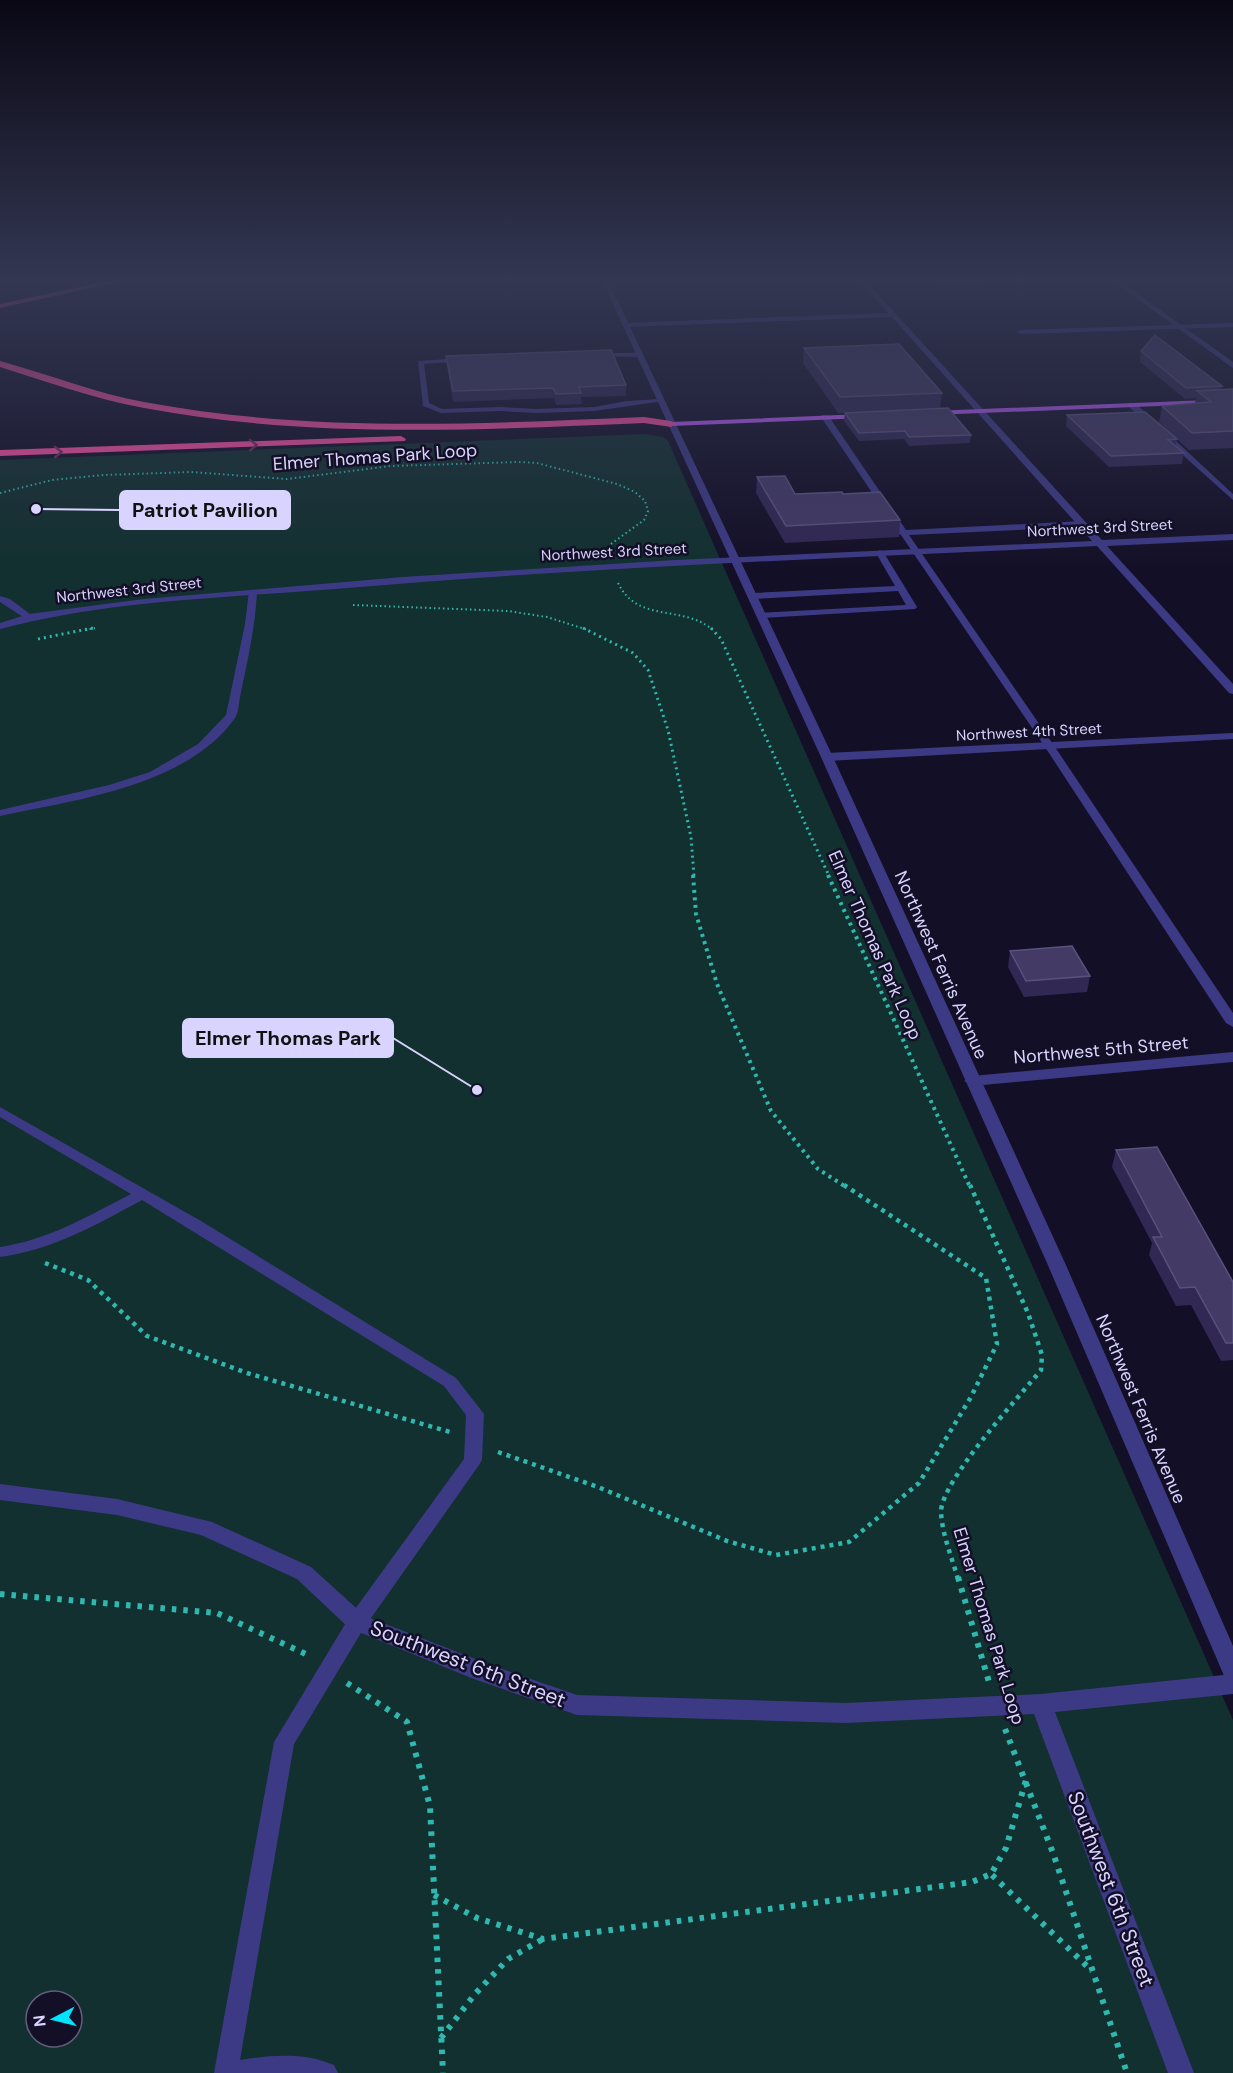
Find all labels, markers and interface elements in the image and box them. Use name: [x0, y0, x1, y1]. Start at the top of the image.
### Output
one-way arrow: [249, 438, 258, 451]
street label: Elmer Thomas Park Loop: [272, 438, 478, 476]
one-way arrow: [54, 446, 63, 458]
callout: Patriot Pavilion: [120, 491, 290, 529]
text: Patriot Pavilion: [132, 497, 278, 523]
street label: Northwest 3rd Street: [1027, 514, 1174, 542]
street label: Northwest 3rd Street: [541, 538, 688, 566]
street label: Northwest 3rd Street: [55, 572, 203, 608]
street label: Northwest 4th Street: [955, 718, 1103, 746]
street label: Elmer Thomas Park Loop: [822, 847, 928, 1043]
street label: Northwest Ferris Avenue: [889, 867, 993, 1063]
callout: Elmer Thomas Park: [183, 1019, 393, 1057]
text: Elmer Thomas Park: [195, 1025, 382, 1051]
street label: Northwest 5th Street: [1013, 1030, 1189, 1070]
street label: Northwest Ferris Avenue: [1090, 1311, 1192, 1507]
street label: Elmer Thomas Park Loop: [948, 1525, 1030, 1727]
street label: Southwest 6th Street: [366, 1614, 570, 1714]
street label: Southwest 6th Street: [1061, 1787, 1161, 1991]
north arrow: [24, 1989, 84, 2049]
text: N: [28, 2014, 51, 2028]

